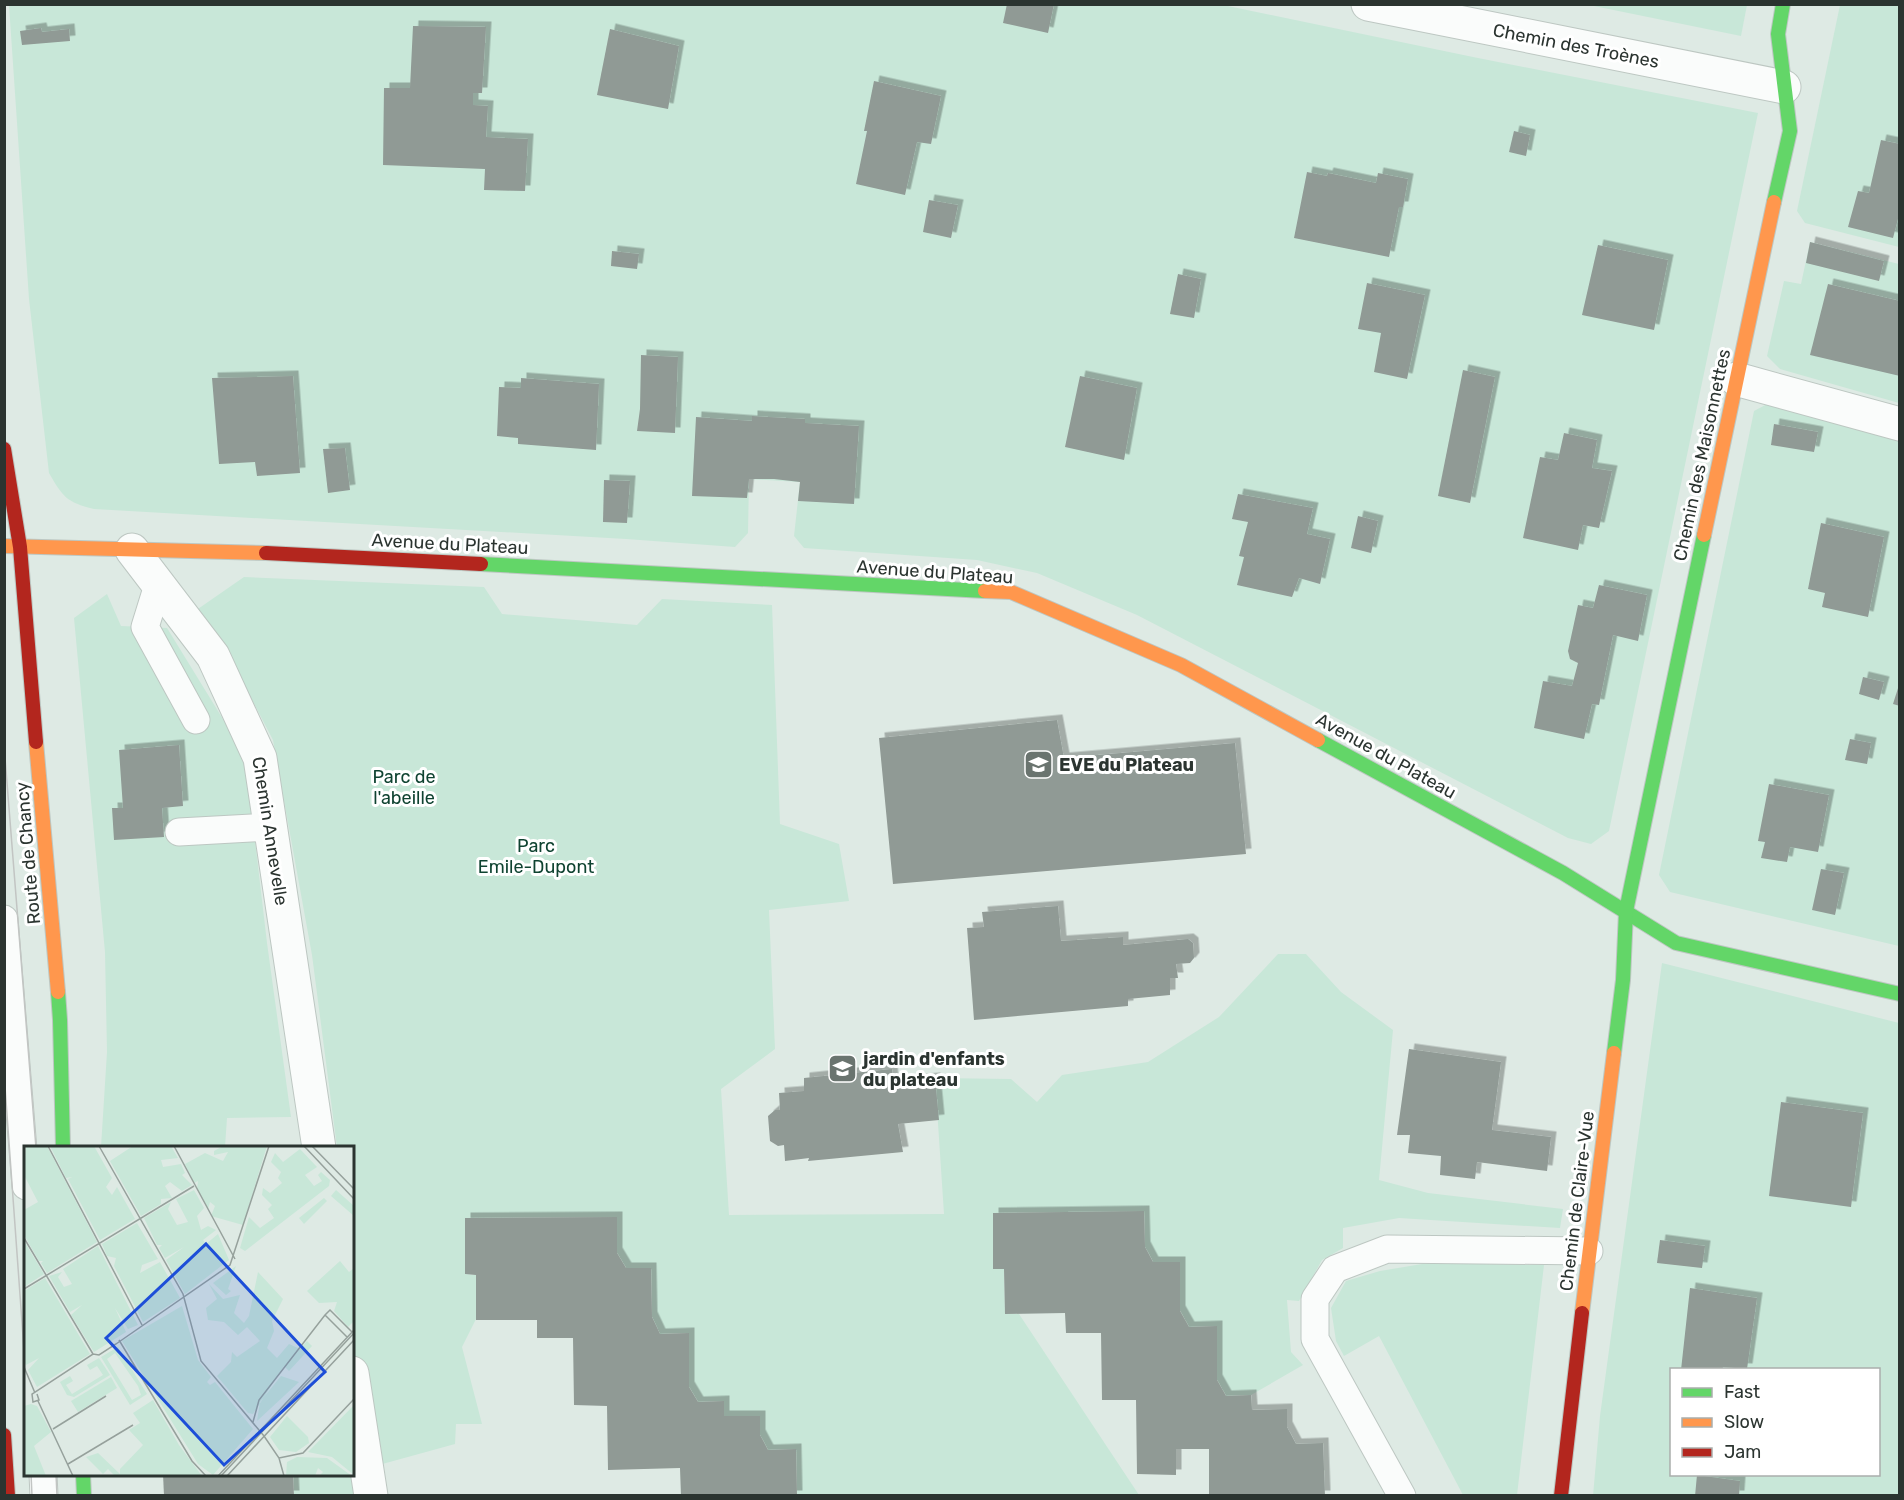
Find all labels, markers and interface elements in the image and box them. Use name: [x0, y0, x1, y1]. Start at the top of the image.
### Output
street label: Chemin des Troènes: [1491, 19, 1661, 73]
street label: Chemin des Maisonnettes: [1669, 347, 1735, 563]
street label: Avenue du Plateau: [371, 529, 529, 559]
street label: Avenue du Plateau: [856, 556, 1014, 588]
street label: Avenue du Plateau: [1312, 708, 1460, 804]
school or university icon: EVE du Plateau: [1022, 749, 1054, 781]
place label: EVE du Plateau: [1059, 754, 1194, 776]
street label: Chemin Annevelle: [247, 755, 293, 907]
park label: Parc de l'abeille: [372, 766, 436, 809]
street label: Route de Chancy: [11, 781, 45, 925]
park label: Parc Emile-Dupont: [478, 835, 594, 878]
place label: jardin d'enfants du plateau: [862, 1048, 1005, 1091]
school or university icon: jardin d'enfants du plateau: [826, 1053, 858, 1085]
street label: Chemin de Claire-Vue: [1555, 1110, 1599, 1292]
inset map: [24, 1146, 354, 1476]
legend: [1670, 1368, 1880, 1476]
text: Fast: [1724, 1381, 1760, 1403]
text: Slow: [1724, 1411, 1764, 1433]
text: Jam: [1724, 1441, 1761, 1463]

